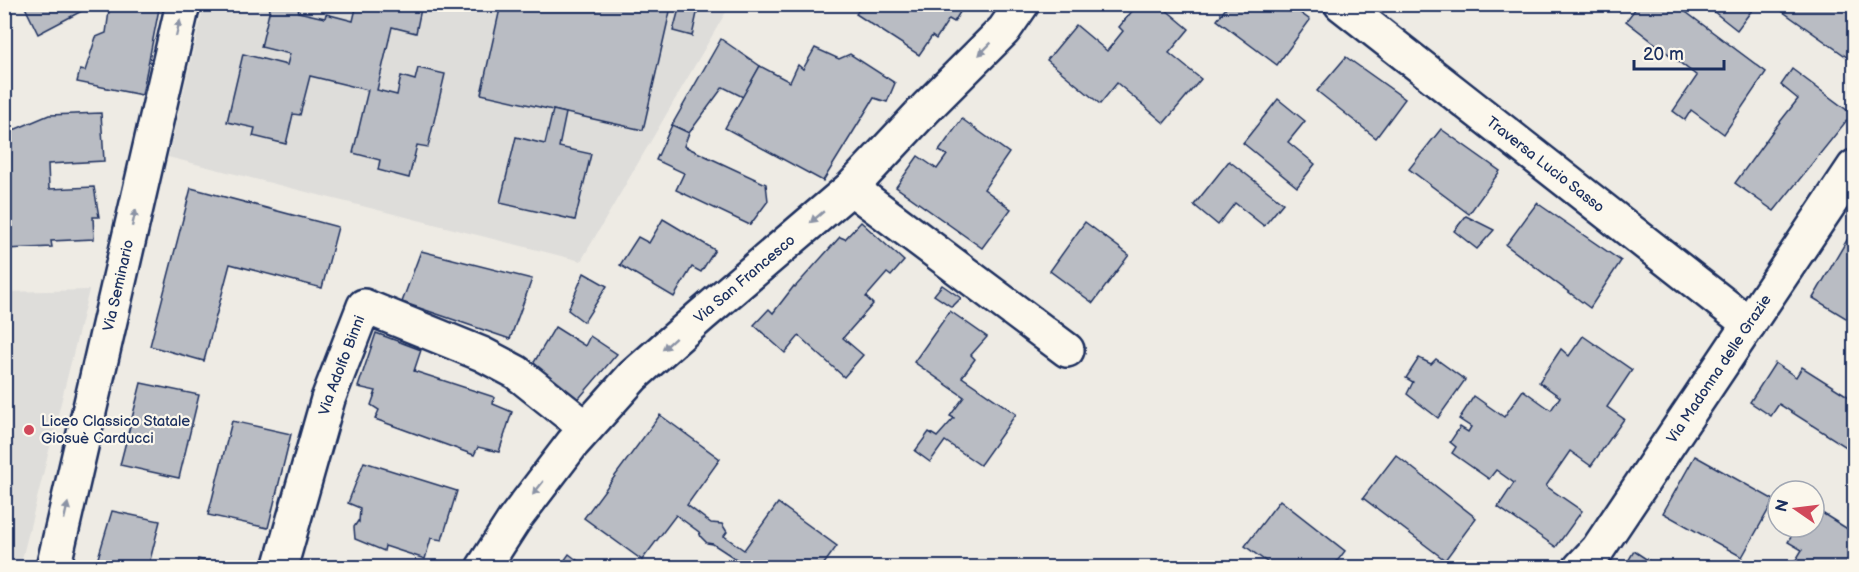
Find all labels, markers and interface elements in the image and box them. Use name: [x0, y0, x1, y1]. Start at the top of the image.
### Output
one-way arrow: [173, 19, 183, 37]
scale bar: [1634, 33, 1724, 71]
one-way arrow: [978, 42, 992, 56]
text: 20 m: [1643, 44, 1684, 65]
street label: Traversa Lucio Sasso: [1482, 113, 1608, 217]
one-way arrow: [129, 209, 139, 227]
one-way arrow: [809, 210, 825, 223]
street label: Via San Francesco: [690, 231, 799, 328]
street label: Via Seminario: [99, 238, 138, 333]
street label: Via Madonna delle Grazie: [1663, 291, 1776, 447]
street label: Via Adolfo Binni: [315, 313, 370, 418]
one-way arrow: [662, 337, 677, 351]
place label: Liceo Classico Statale Giosuè Carducci: [41, 412, 190, 448]
marker: Liceo Classico Statale Giosuè Carducci: [22, 423, 36, 437]
north arrow: [1766, 479, 1826, 539]
one-way arrow: [533, 480, 545, 495]
text: N: [1772, 498, 1794, 514]
one-way arrow: [62, 501, 71, 520]

